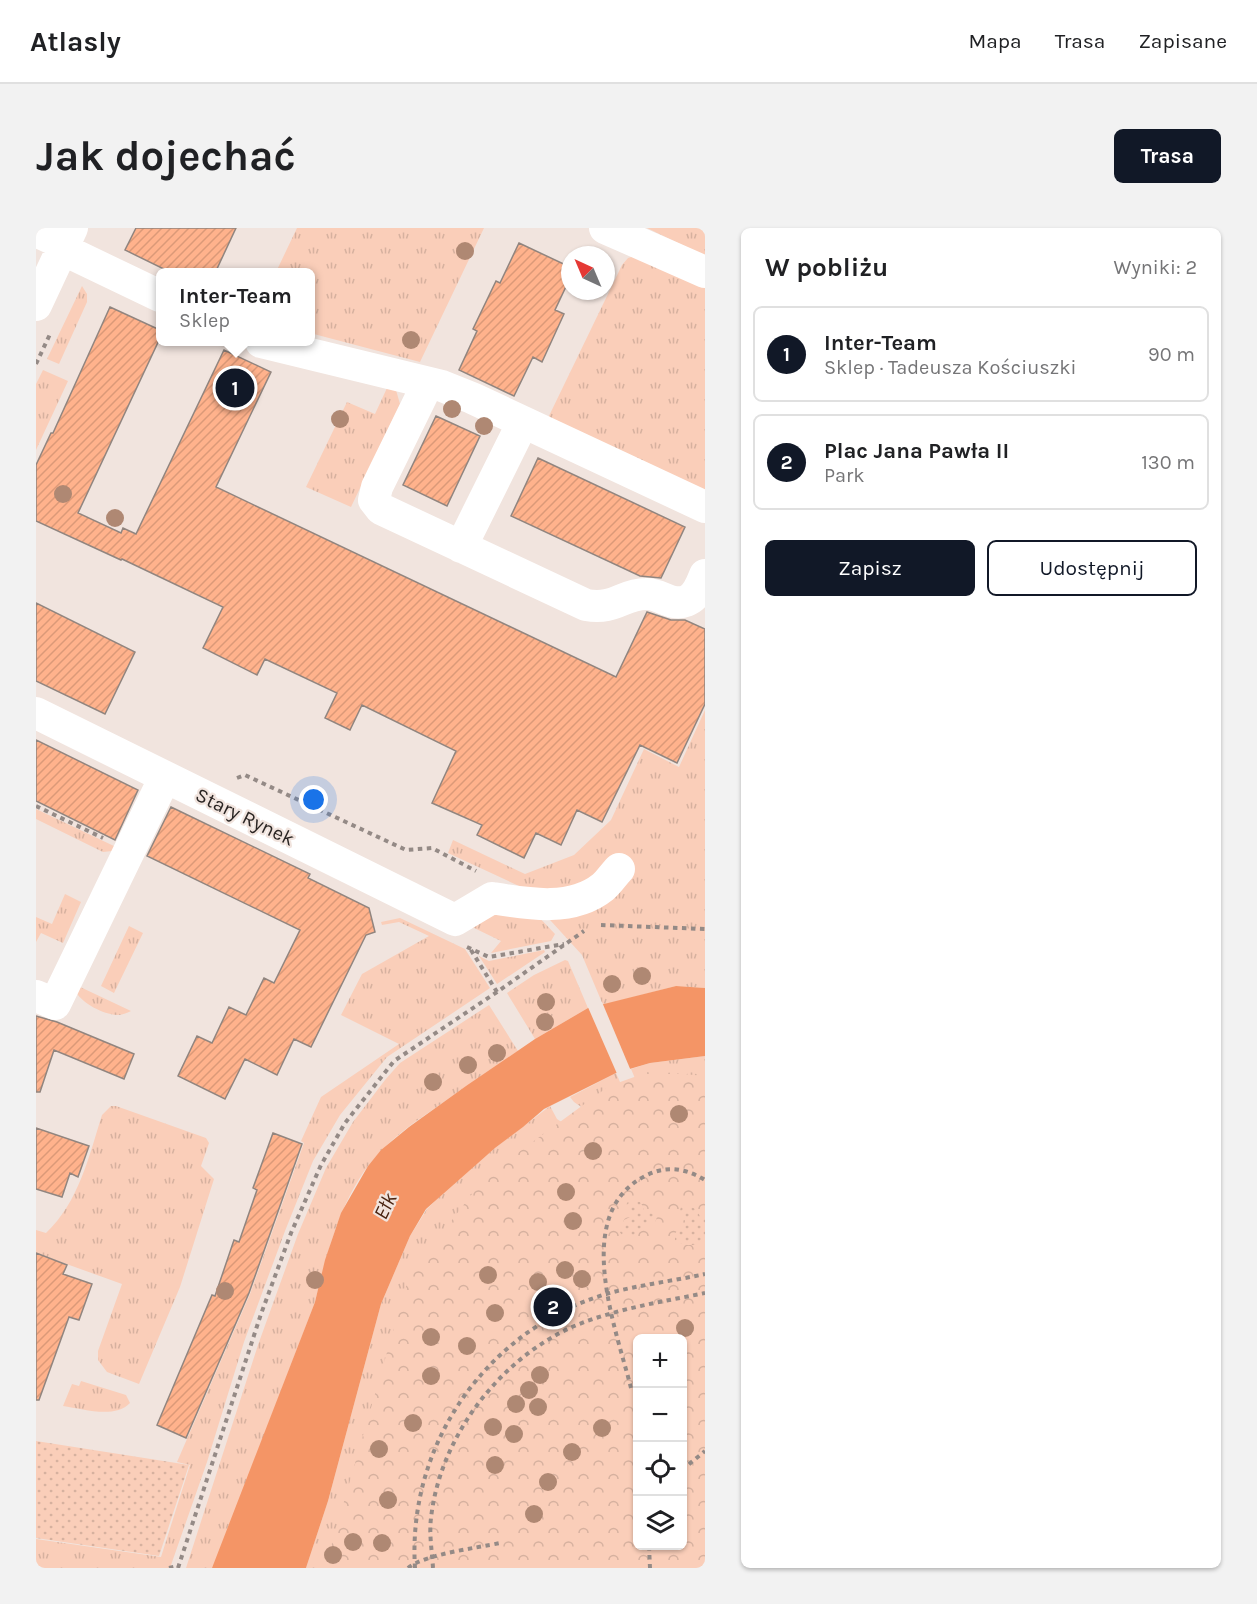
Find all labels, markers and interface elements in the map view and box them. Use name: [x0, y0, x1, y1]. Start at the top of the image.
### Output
text: Atlasly: [30, 25, 121, 58]
text: Mapa: [969, 29, 1022, 53]
text: Trasa: [1055, 29, 1105, 53]
text: Zapisane: [1138, 29, 1227, 53]
button: Trasa: [1114, 129, 1221, 183]
text: Jak dojechać: [36, 131, 296, 181]
north arrow: [561, 246, 615, 300]
text: W pobliżu: [765, 252, 888, 283]
text: Wyniki: 2: [1114, 256, 1197, 279]
popup: [156, 268, 315, 346]
text: Inter-Team: [179, 283, 292, 309]
text: Sklep: [179, 309, 230, 332]
text: Inter-Team: [824, 330, 937, 356]
text: 1: [783, 343, 790, 366]
text: 90 m: [1148, 343, 1195, 366]
text: Sklep · Tadeusza Kościuszki: [824, 356, 1076, 379]
pin: 1: [216, 366, 254, 410]
text: Plac Jana Pawła II: [824, 438, 1009, 464]
text: 2: [780, 451, 793, 474]
text: 130 m: [1141, 451, 1195, 474]
text: Park: [824, 464, 865, 487]
button: Zapisz: [765, 540, 975, 596]
button: Udostępnij: [987, 540, 1197, 596]
street label: Stary Rynek: [192, 783, 298, 851]
your location: [299, 785, 328, 814]
water label: Ełk: [368, 1188, 402, 1223]
pin: 2: [534, 1284, 572, 1330]
map controls: [633, 1334, 687, 1550]
button: +: [633, 1334, 687, 1388]
button: −: [633, 1388, 687, 1442]
button: locate: [633, 1442, 687, 1496]
button: layers: [633, 1496, 687, 1550]

